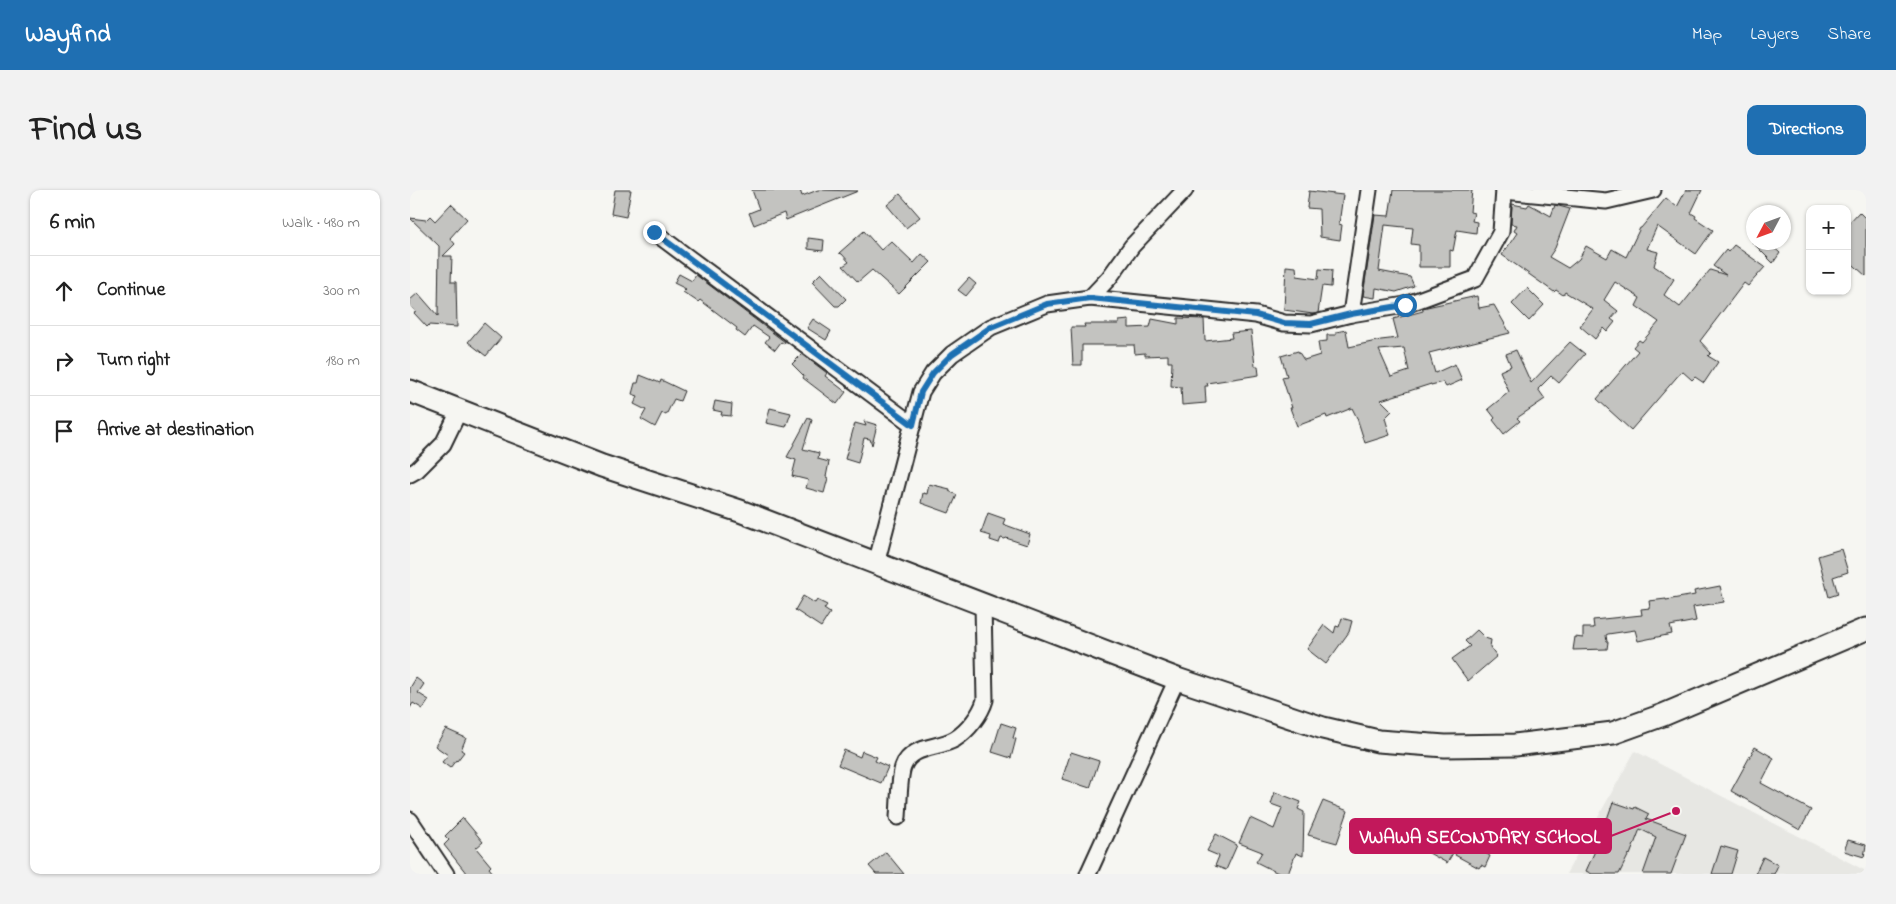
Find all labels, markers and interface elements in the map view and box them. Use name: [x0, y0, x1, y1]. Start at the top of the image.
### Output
text: Wayfind: [25, 18, 111, 53]
text: Map: [1692, 22, 1722, 48]
text: Layers: [1750, 22, 1800, 48]
text: Share: [1828, 22, 1871, 48]
text: Find us: [30, 105, 142, 156]
button: Directions: [1747, 105, 1866, 155]
north arrow: [1746, 205, 1791, 250]
map controls: [1806, 205, 1851, 295]
button: +: [1806, 205, 1851, 250]
text: 6 min: [50, 208, 95, 238]
text: Walk · 480 m: [282, 211, 360, 235]
route end: [643, 221, 666, 244]
button: −: [1806, 250, 1851, 295]
icon: ahead: [50, 277, 78, 305]
text: Continue: [97, 277, 165, 304]
text: 300 m: [323, 279, 360, 303]
route start: [1394, 294, 1417, 317]
icon: right: [50, 347, 78, 375]
text: Turn right: [97, 347, 170, 374]
text: 180 m: [326, 349, 360, 373]
icon: arrive: [50, 417, 78, 445]
text: Arrive at destination: [97, 417, 254, 444]
callout: VWAWA SECONDARY SCHOOL: [1350, 819, 1611, 853]
text: VWAWA SECONDARY SCHOOL: [1359, 825, 1601, 852]

